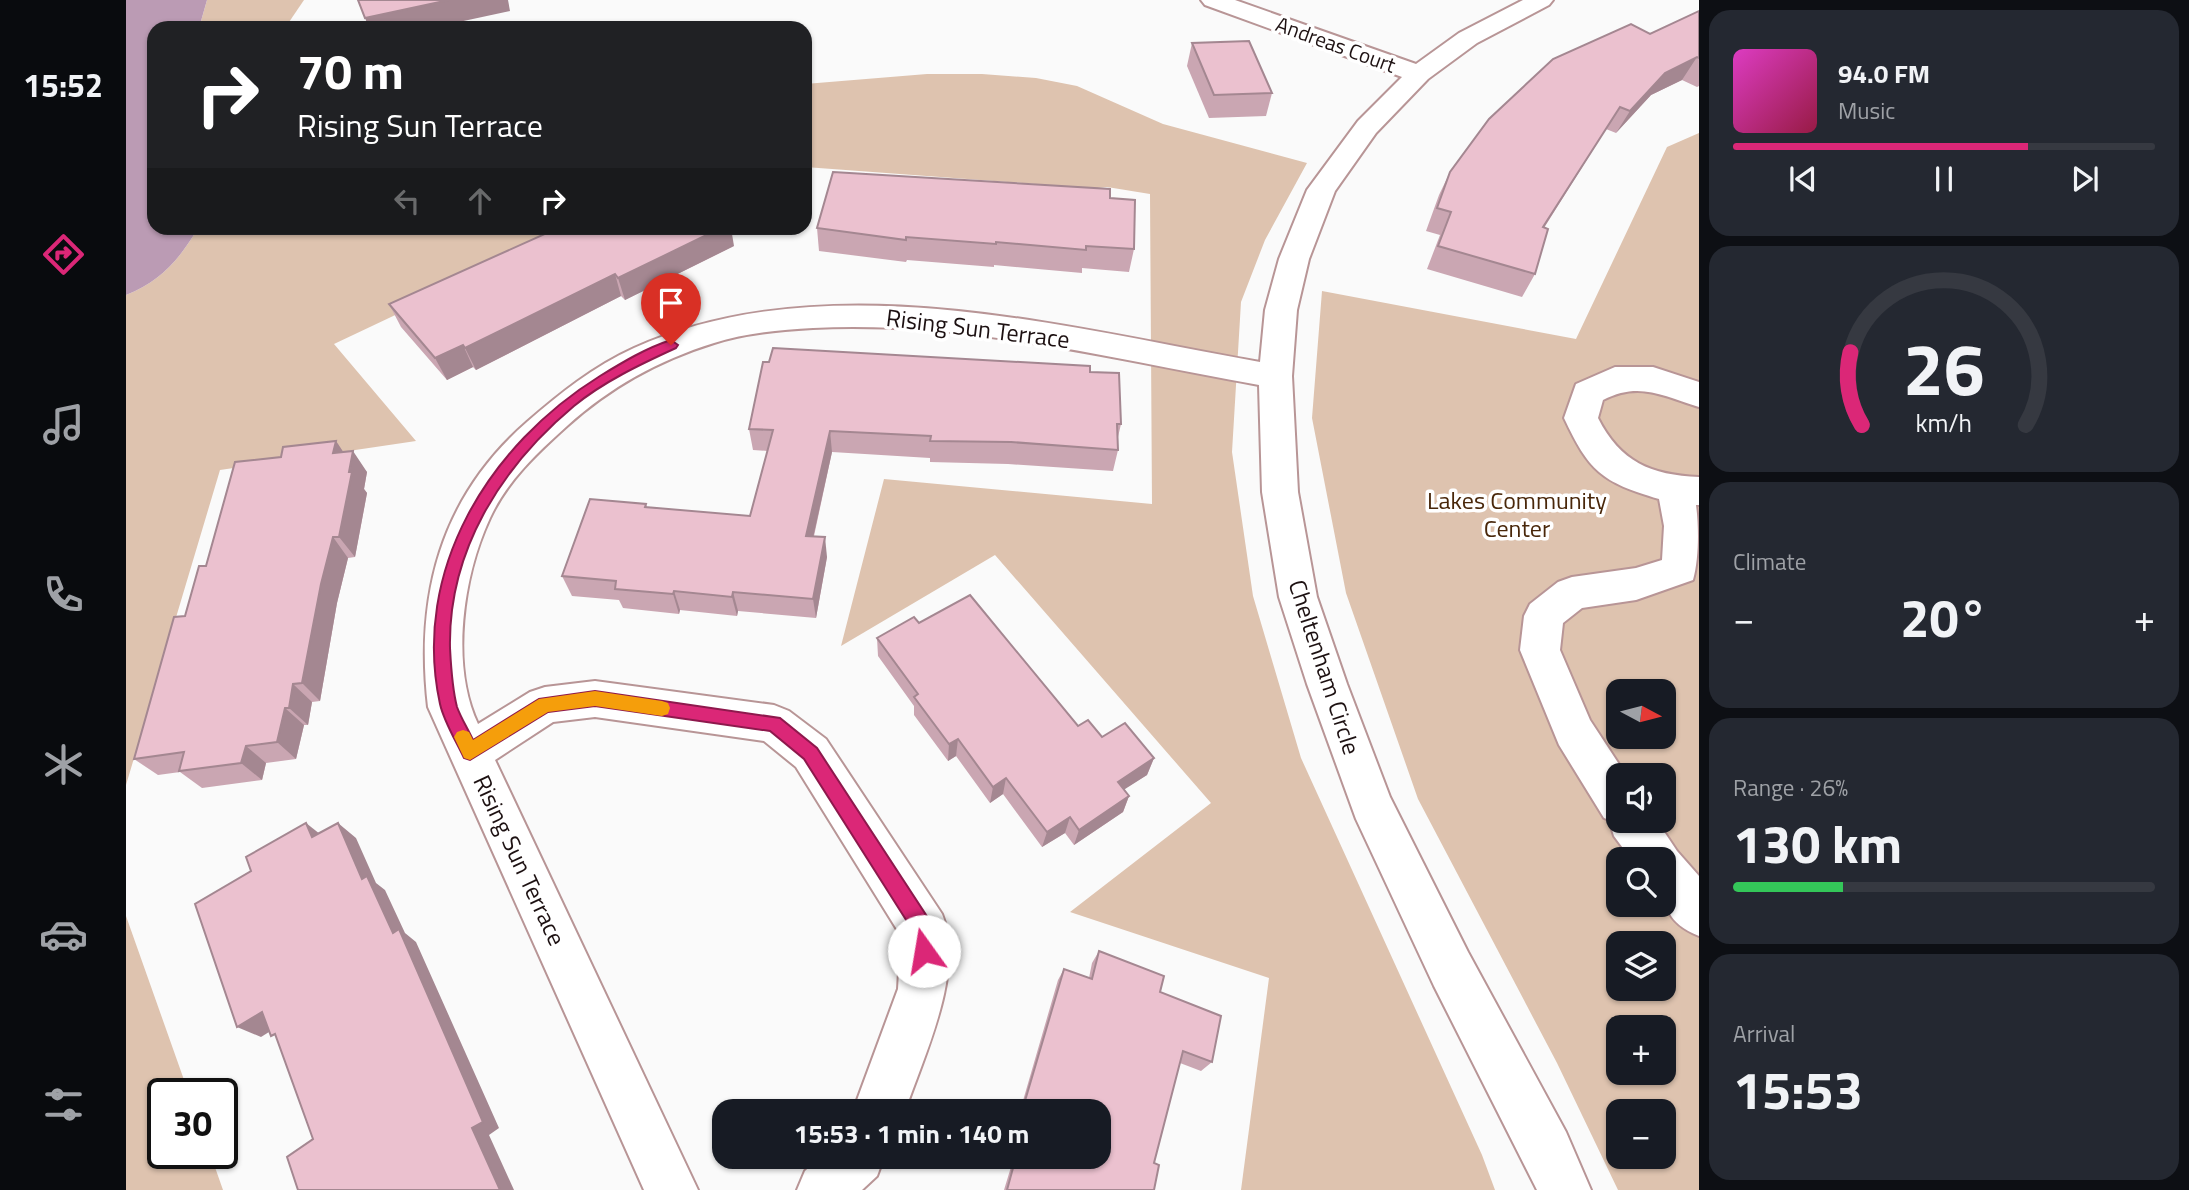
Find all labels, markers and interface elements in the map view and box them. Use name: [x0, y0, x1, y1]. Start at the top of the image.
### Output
street label: Andreas Court: [1272, 7, 1401, 81]
text: 70 m: [297, 33, 404, 108]
icon: right: [182, 49, 273, 140]
text: 94.0 FM: [1838, 54, 1930, 93]
text: 15:52: [23, 61, 103, 109]
text: Music: [1838, 93, 1895, 128]
text: Rising Sun Terrace: [297, 101, 543, 149]
icon: previous: [1784, 160, 1822, 198]
icon: pause: [1925, 160, 1963, 198]
icon: next: [2066, 160, 2104, 198]
icon: left: [388, 182, 426, 220]
icon: ahead: [461, 182, 499, 220]
icon: right: [534, 182, 572, 220]
icon: directions: [39, 230, 88, 279]
pin: [641, 273, 701, 345]
icon: arrive: [652, 284, 690, 322]
street label: Rising Sun Terrace: [884, 299, 1072, 357]
text: 26: [1903, 313, 1985, 423]
icon: music: [39, 400, 88, 449]
text: km/h: [1916, 404, 1972, 442]
park label: Lakes Community Center: [1427, 482, 1607, 546]
text: Climate: [1733, 544, 1806, 579]
icon: phone: [39, 570, 88, 619]
street label: Cheltenham Circle: [1280, 575, 1370, 759]
text: 20°: [1900, 578, 1988, 657]
text: −: [1733, 589, 1754, 647]
text: +: [2134, 589, 2155, 647]
north arrow: [1606, 679, 1676, 749]
map controls: [1606, 679, 1676, 1169]
icon: climate: [39, 740, 88, 789]
button: sound: [1606, 763, 1676, 833]
street label: Rising Sun Terrace: [465, 769, 575, 951]
text: Range · 26%: [1733, 770, 1848, 805]
text: 130 km: [1733, 804, 1902, 883]
button: search: [1606, 847, 1676, 917]
icon: car: [39, 910, 88, 959]
position arrow: [887, 914, 961, 988]
button: layers: [1606, 931, 1676, 1001]
button: +: [1606, 1015, 1676, 1085]
text: Arrival: [1733, 1016, 1795, 1051]
text: 15:53: [1733, 1050, 1863, 1129]
speed limit sign: 30: [147, 1078, 238, 1169]
icon: filters: [39, 1080, 88, 1129]
button: −: [1606, 1099, 1676, 1169]
text: 15:53 · 1 min · 140 m: [794, 1114, 1029, 1153]

